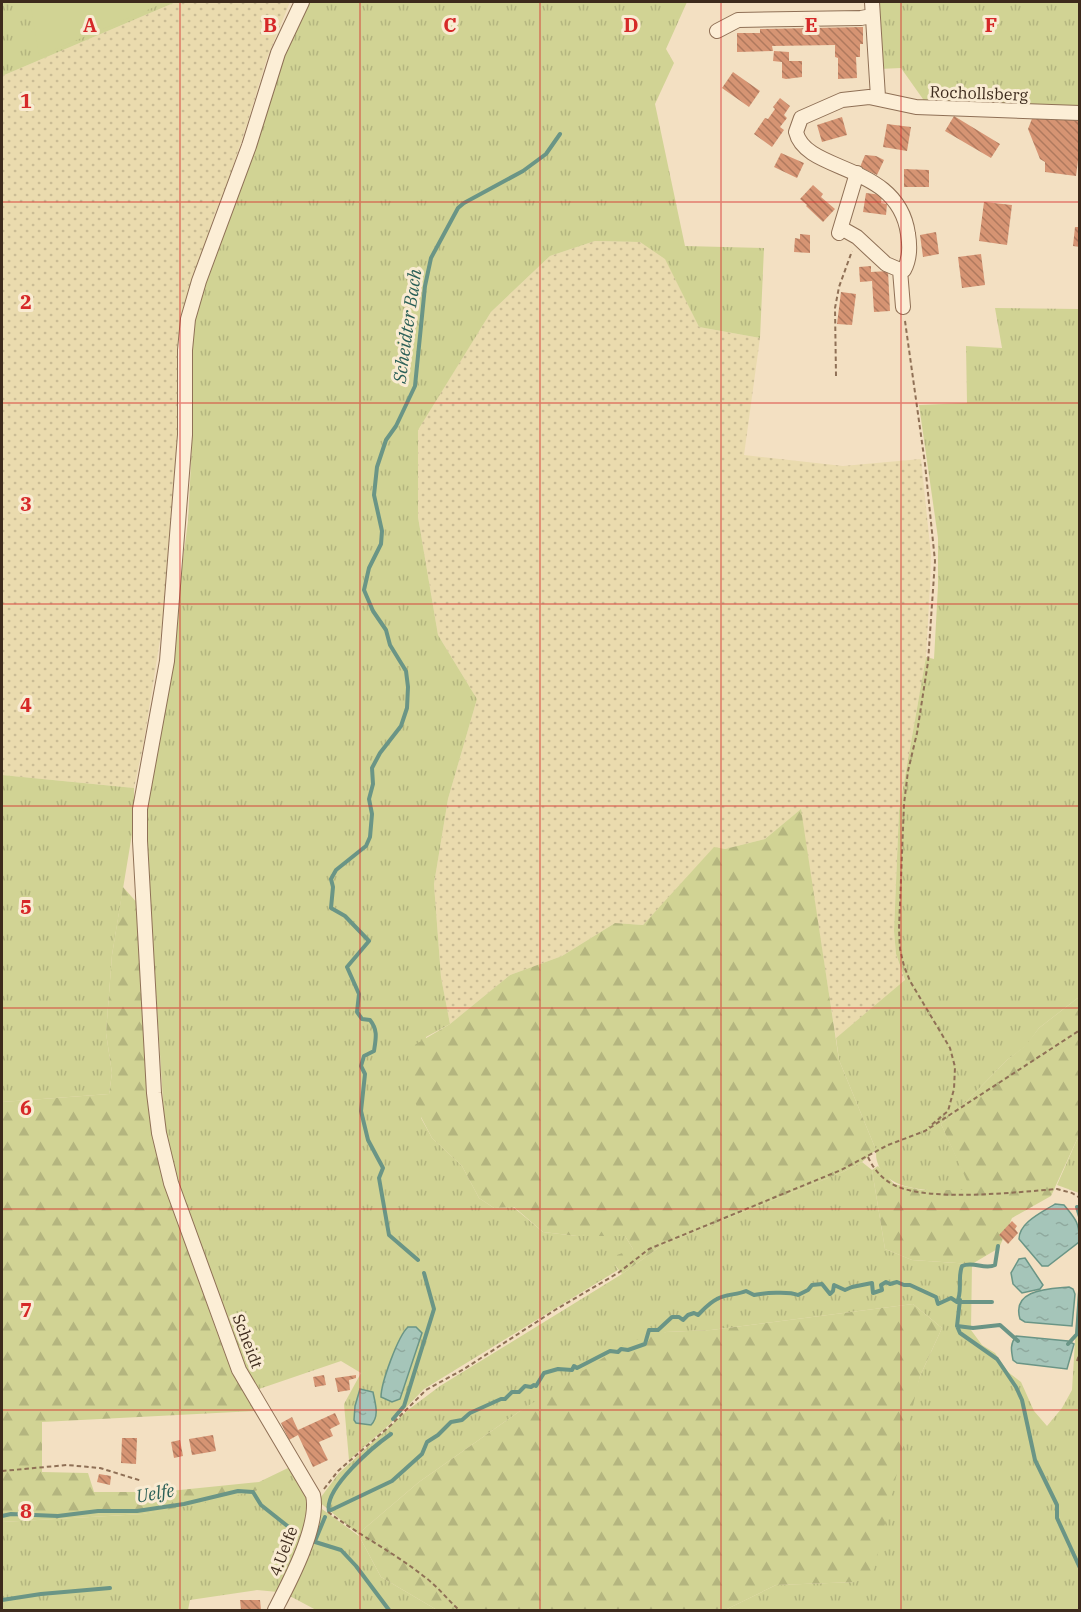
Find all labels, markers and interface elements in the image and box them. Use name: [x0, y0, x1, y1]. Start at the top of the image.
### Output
text: A: [83, 11, 97, 38]
text: B: [263, 11, 277, 38]
text: C: [443, 11, 457, 38]
text: D: [623, 11, 639, 38]
text: E: [804, 11, 818, 38]
text: F: [985, 11, 997, 38]
street label: Rochollsberg: [929, 81, 1029, 105]
text: 1: [20, 87, 32, 114]
water label: Scheidter Bach: [387, 267, 426, 386]
text: 2: [20, 288, 32, 315]
text: 3: [20, 490, 32, 517]
text: 4: [20, 691, 32, 718]
text: 5: [20, 893, 32, 920]
text: 6: [20, 1094, 32, 1121]
text: 7: [20, 1296, 32, 1323]
street label: Scheidt: [229, 1311, 268, 1371]
water label: Uelfe: [134, 1478, 176, 1508]
text: 8: [20, 1497, 32, 1524]
street label: 4.Uelfe: [264, 1523, 302, 1579]

